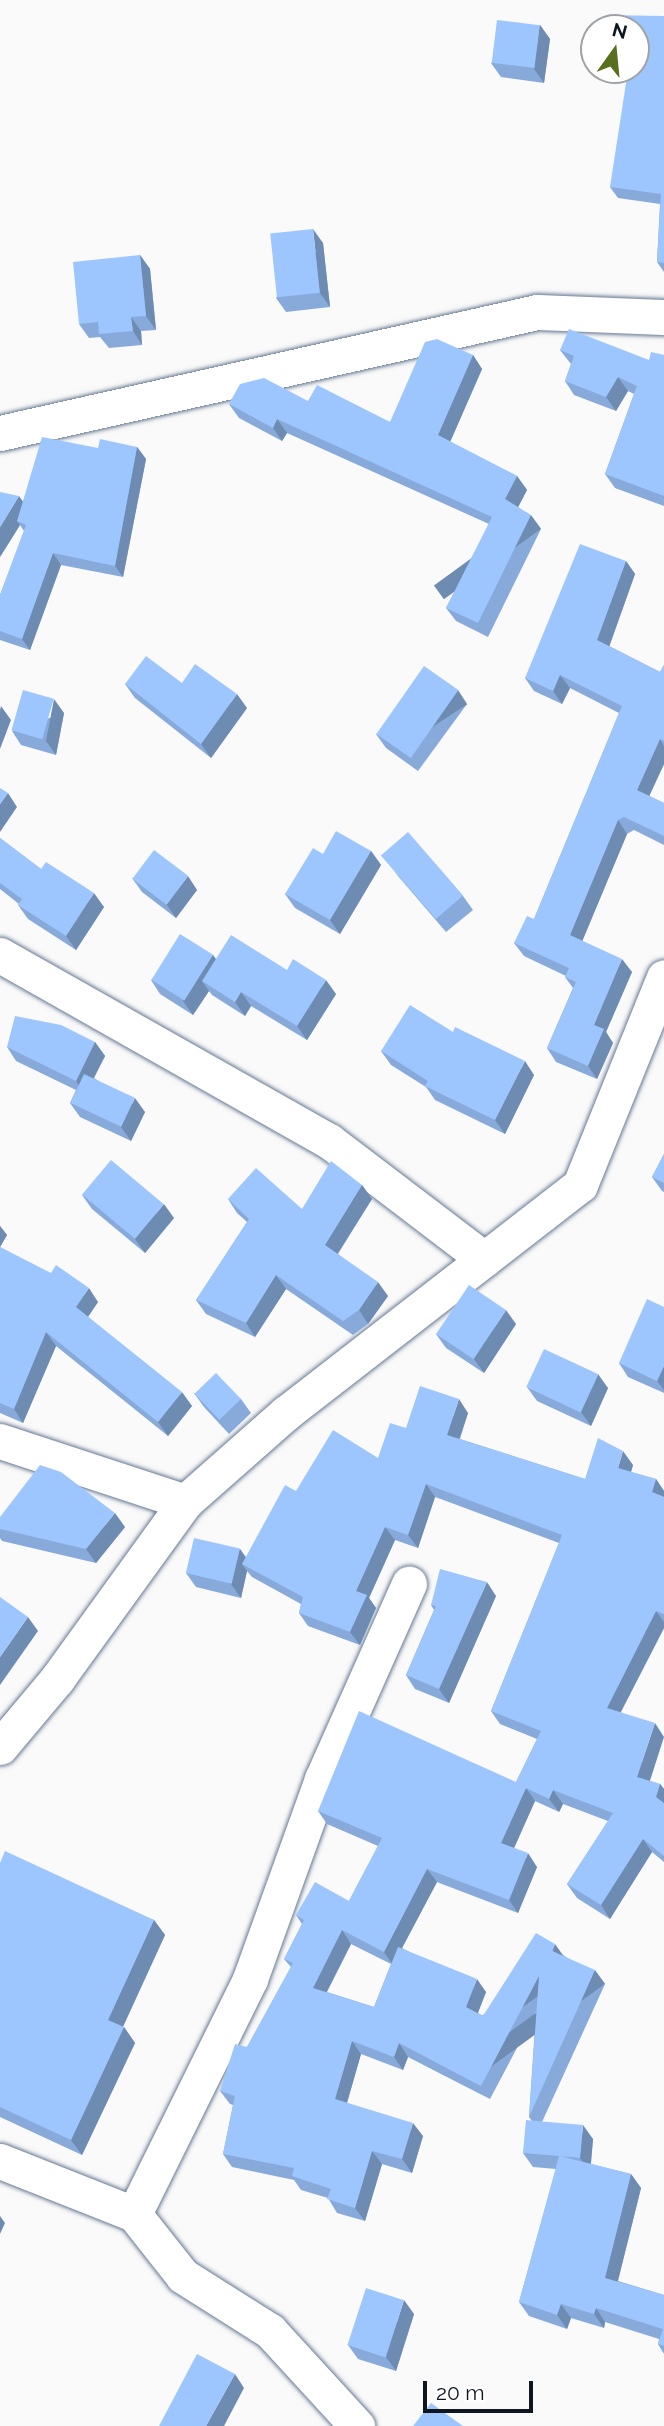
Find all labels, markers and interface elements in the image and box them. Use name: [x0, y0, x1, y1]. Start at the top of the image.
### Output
north arrow: [580, 14, 650, 84]
text: N: [610, 18, 630, 43]
scale bar: [426, 2366, 536, 2410]
text: 20 m: [436, 2380, 484, 2405]

